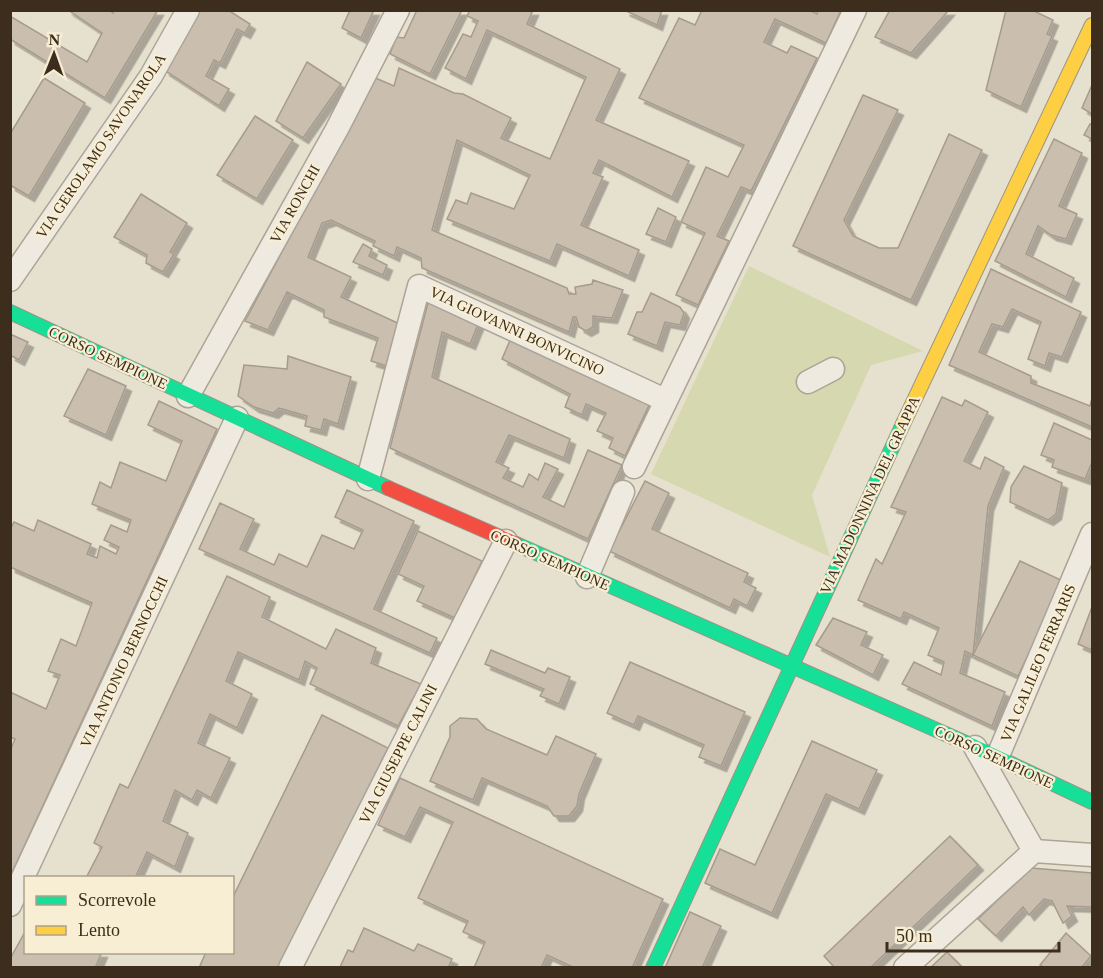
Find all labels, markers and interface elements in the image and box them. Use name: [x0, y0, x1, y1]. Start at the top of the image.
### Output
north arrow: [24, 24, 84, 84]
text: N: [48, 31, 61, 48]
street label: VIA GEROLAMO SAVONAROLA: [33, 50, 169, 242]
street label: VIA RONCHI: [267, 162, 323, 246]
street label: VIA GIOVANNI BONVICINO: [427, 283, 607, 379]
street label: CORSO SEMPIONE: [46, 324, 170, 392]
street label: VIA MADONNINA DEL GRAPPA: [817, 393, 923, 597]
street label: CORSO SEMPIONE: [488, 527, 612, 593]
street label: VIA ANTONIO BERNOCCHI: [77, 574, 171, 750]
street label: VIA GALILEO FERRARIS: [997, 582, 1079, 744]
street label: VIA GIUSEPPE CALINI: [356, 682, 440, 826]
street label: CORSO SEMPIONE: [932, 723, 1056, 791]
legend: [24, 876, 234, 954]
text: Scorrevole: [78, 890, 156, 910]
scale bar: [887, 915, 1060, 953]
text: Lento: [78, 920, 120, 940]
text: 50 m: [896, 926, 933, 946]

